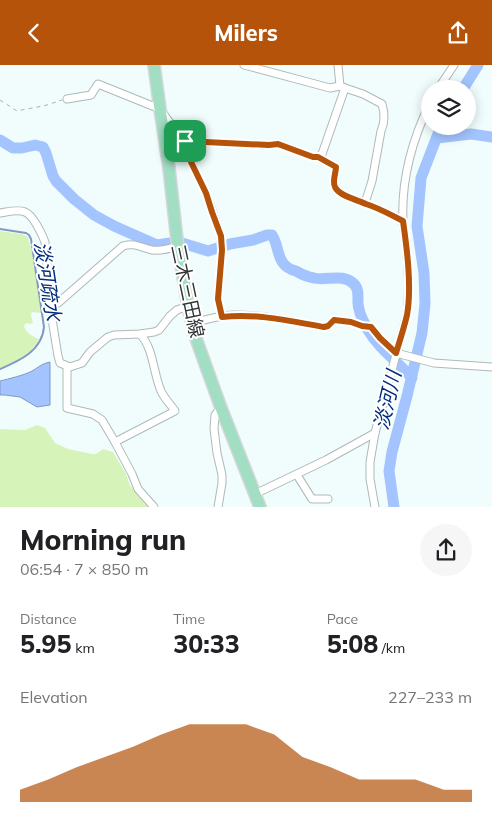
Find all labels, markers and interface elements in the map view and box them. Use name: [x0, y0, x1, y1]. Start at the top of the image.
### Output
icon: back: [20, 19, 48, 47]
text: Milers: [214, 19, 278, 47]
icon: share: [444, 19, 472, 47]
map controls: [421, 80, 476, 135]
button: layers: [421, 80, 476, 135]
pin: [164, 120, 206, 162]
icon: arrive: [171, 127, 199, 155]
water label: 淡河疏水: [29, 240, 67, 324]
street label: 三木三田線: [166, 242, 210, 340]
water label: 淡河川: [368, 366, 406, 432]
text: Morning run: [20, 522, 186, 557]
button: share: [420, 524, 472, 576]
text: 06:54 · 7 × 850 m: [20, 559, 149, 579]
text: Distance: [20, 610, 77, 628]
text: Time: [173, 610, 205, 628]
text: Pace: [327, 610, 358, 628]
text: 5.95: [20, 628, 72, 659]
text: 30:33: [173, 628, 240, 659]
text: 5:08: [327, 628, 378, 659]
text: km: [72, 639, 95, 657]
text: /km: [378, 639, 405, 657]
text: Elevation: [20, 687, 88, 707]
text: 227–233 m: [388, 687, 472, 707]

